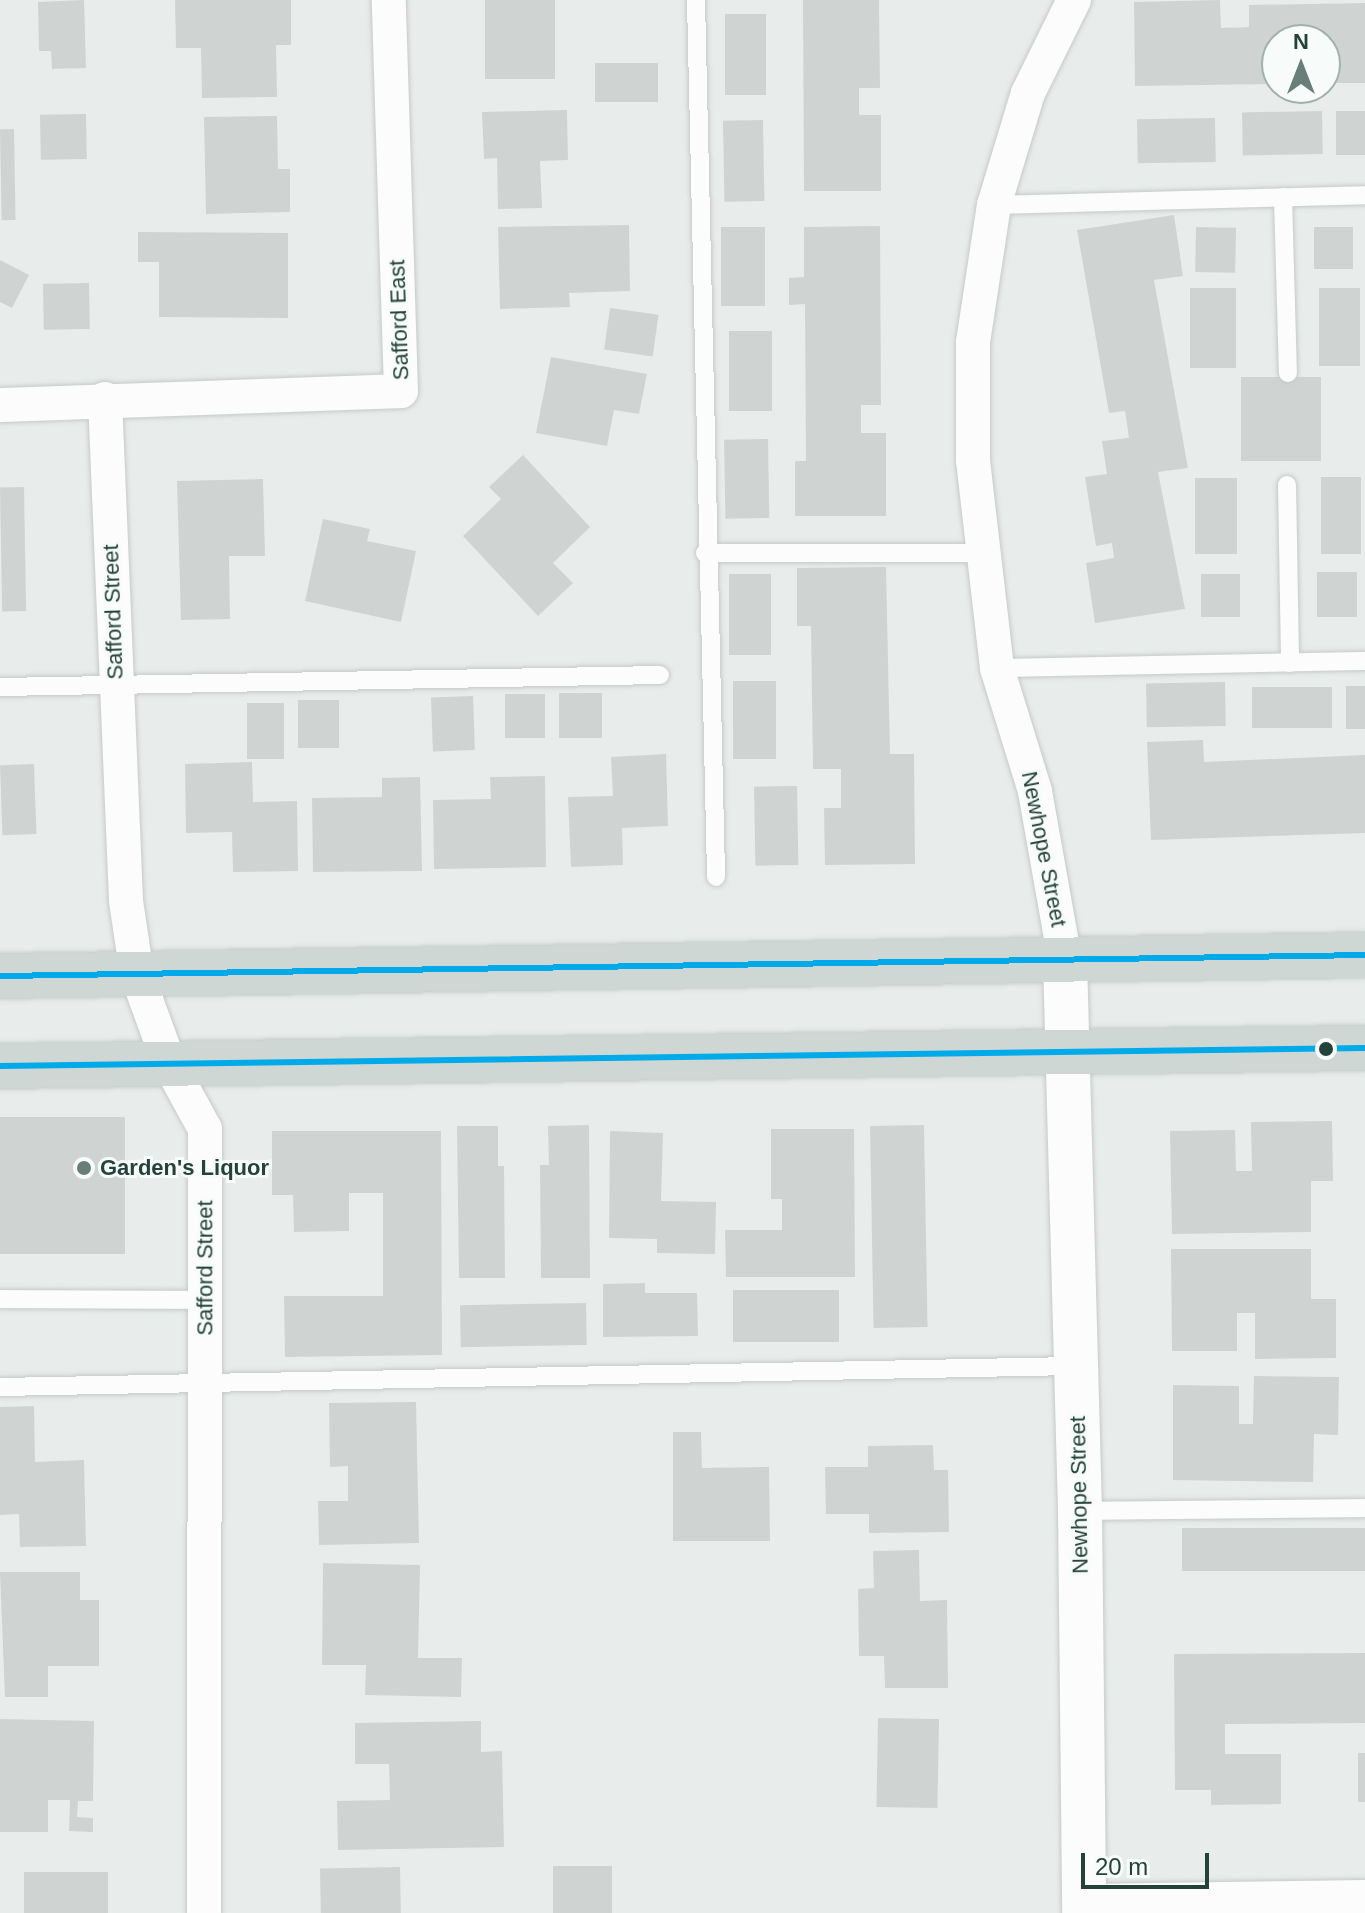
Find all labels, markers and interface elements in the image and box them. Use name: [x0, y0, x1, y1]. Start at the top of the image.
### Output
north arrow: [1261, 24, 1341, 104]
text: N: [1293, 29, 1309, 54]
street label: Safford East: [384, 259, 414, 381]
street label: Safford Street: [97, 544, 129, 680]
street label: Newhope Street: [1016, 769, 1072, 929]
unlabelled marker: [1318, 1041, 1334, 1057]
place label: Garden's Liquor: [100, 1155, 269, 1181]
marker: Garden's Liquor: [75, 1159, 93, 1177]
street label: Safford Street: [192, 1200, 218, 1336]
street label: Newhope Street: [1064, 1416, 1094, 1574]
scale bar: [1085, 1837, 1213, 1887]
text: 20 m: [1095, 1853, 1148, 1880]

